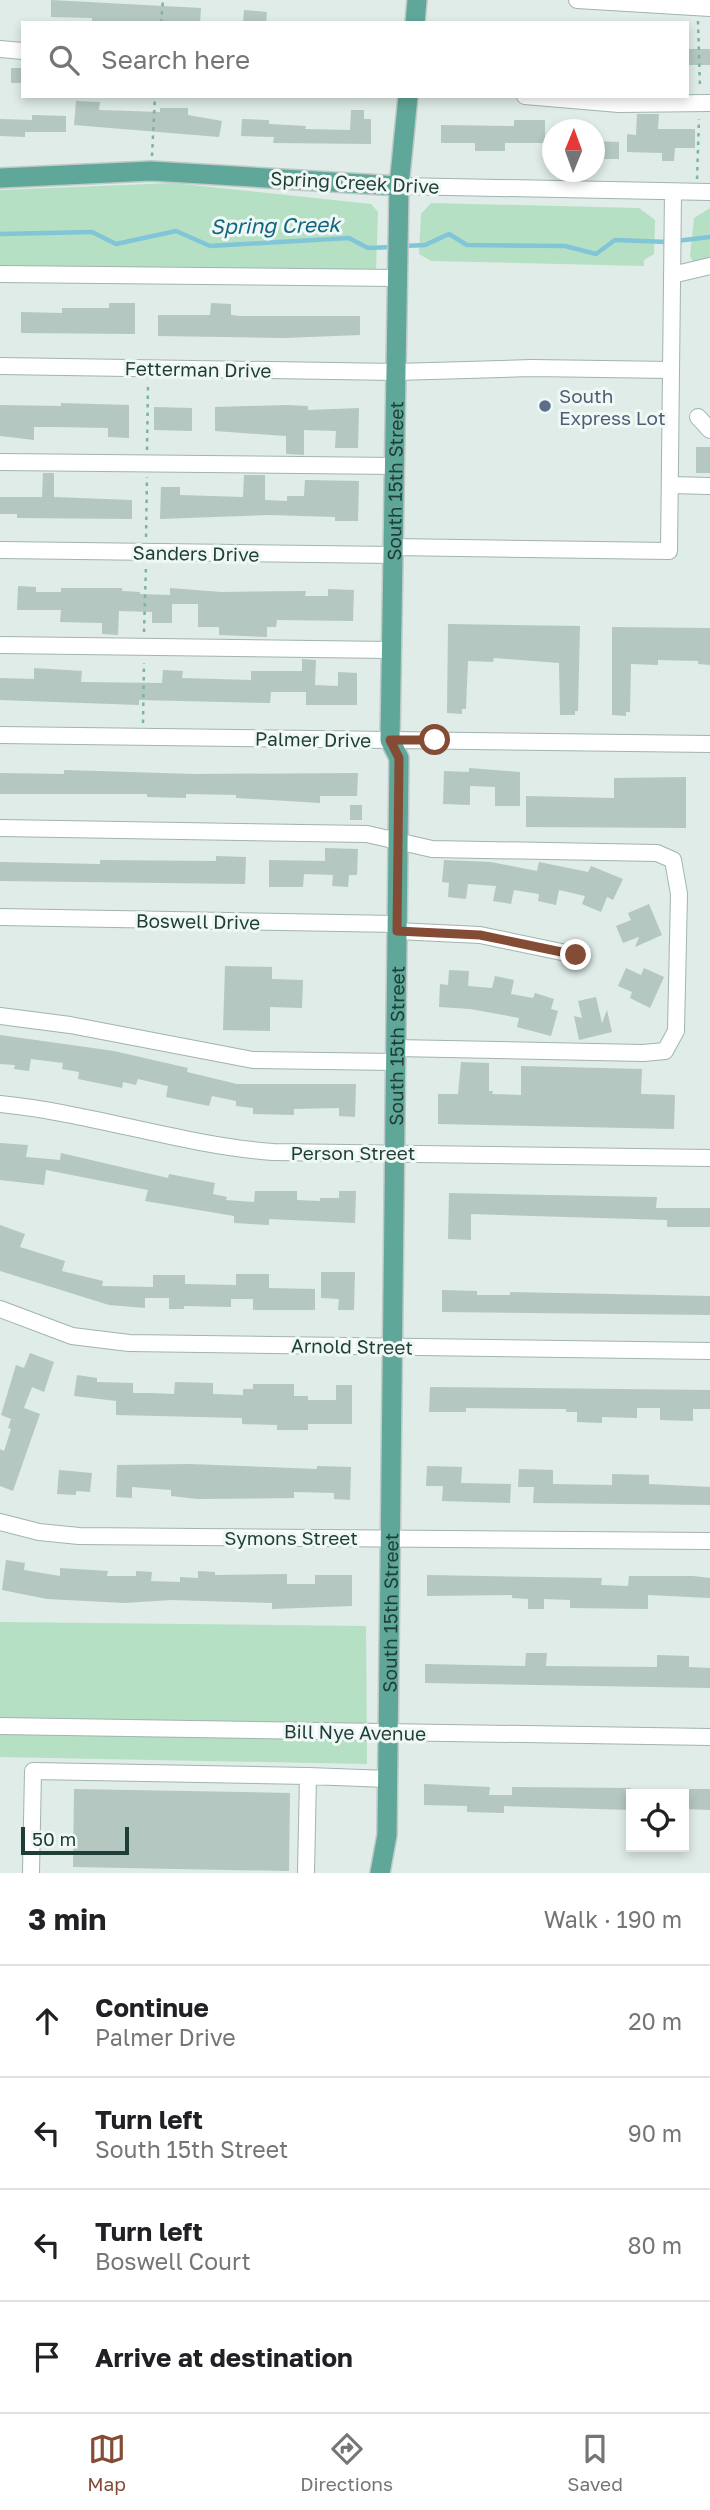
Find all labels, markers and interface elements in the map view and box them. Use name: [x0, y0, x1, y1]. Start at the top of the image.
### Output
search box: [21, 21, 689, 98]
icon: search: [45, 41, 83, 79]
text: Search here: [101, 44, 250, 75]
north arrow: [542, 119, 605, 182]
street label: Spring Creek Drive: [270, 166, 440, 198]
water label: Spring Creek: [210, 211, 342, 239]
street label: Fetterman Drive: [124, 356, 272, 382]
place label: South Express Lot: [559, 384, 666, 429]
marker: South Express Lot: [537, 398, 553, 414]
street label: South 15th Street: [381, 401, 407, 561]
street label: Sanders Drive: [133, 540, 259, 566]
route start: [419, 724, 450, 755]
street label: Palmer Drive: [255, 726, 371, 752]
street label: Boswell Drive: [136, 908, 260, 934]
route end: [560, 939, 591, 970]
street label: South 15th Street: [383, 966, 408, 1126]
street label: Person Street: [291, 1141, 415, 1164]
street label: Arnold Street: [291, 1333, 413, 1359]
street label: Symons Street: [224, 1526, 358, 1549]
street label: South 15th Street: [377, 1533, 402, 1693]
street label: Bill Nye Avenue: [284, 1719, 426, 1745]
map controls: [626, 1789, 689, 1852]
button: locate: [626, 1789, 689, 1852]
scale bar: [21, 1824, 130, 1856]
text: 50 m: [32, 1827, 76, 1850]
text: 3 min: [28, 1901, 106, 1937]
text: Walk · 190 m: [544, 1905, 682, 1933]
text: Continue: [95, 1992, 209, 2023]
icon: ahead: [28, 2002, 66, 2040]
text: 20 m: [628, 2007, 682, 2035]
text: Palmer Drive: [95, 2023, 236, 2051]
text: Turn left: [95, 2104, 203, 2135]
icon: left: [28, 2114, 66, 2152]
text: 90 m: [628, 2119, 682, 2147]
text: South 15th Street: [95, 2135, 288, 2163]
text: Turn left: [95, 2216, 203, 2247]
icon: left: [28, 2226, 66, 2264]
text: 80 m: [628, 2231, 682, 2259]
text: Boswell Court: [95, 2247, 251, 2275]
icon: arrive: [28, 2338, 66, 2376]
text: Arrive at destination: [95, 2342, 353, 2373]
tab: Map: [87, 2430, 126, 2495]
tab: Directions: [300, 2430, 393, 2495]
tab: Saved: [567, 2430, 623, 2495]

